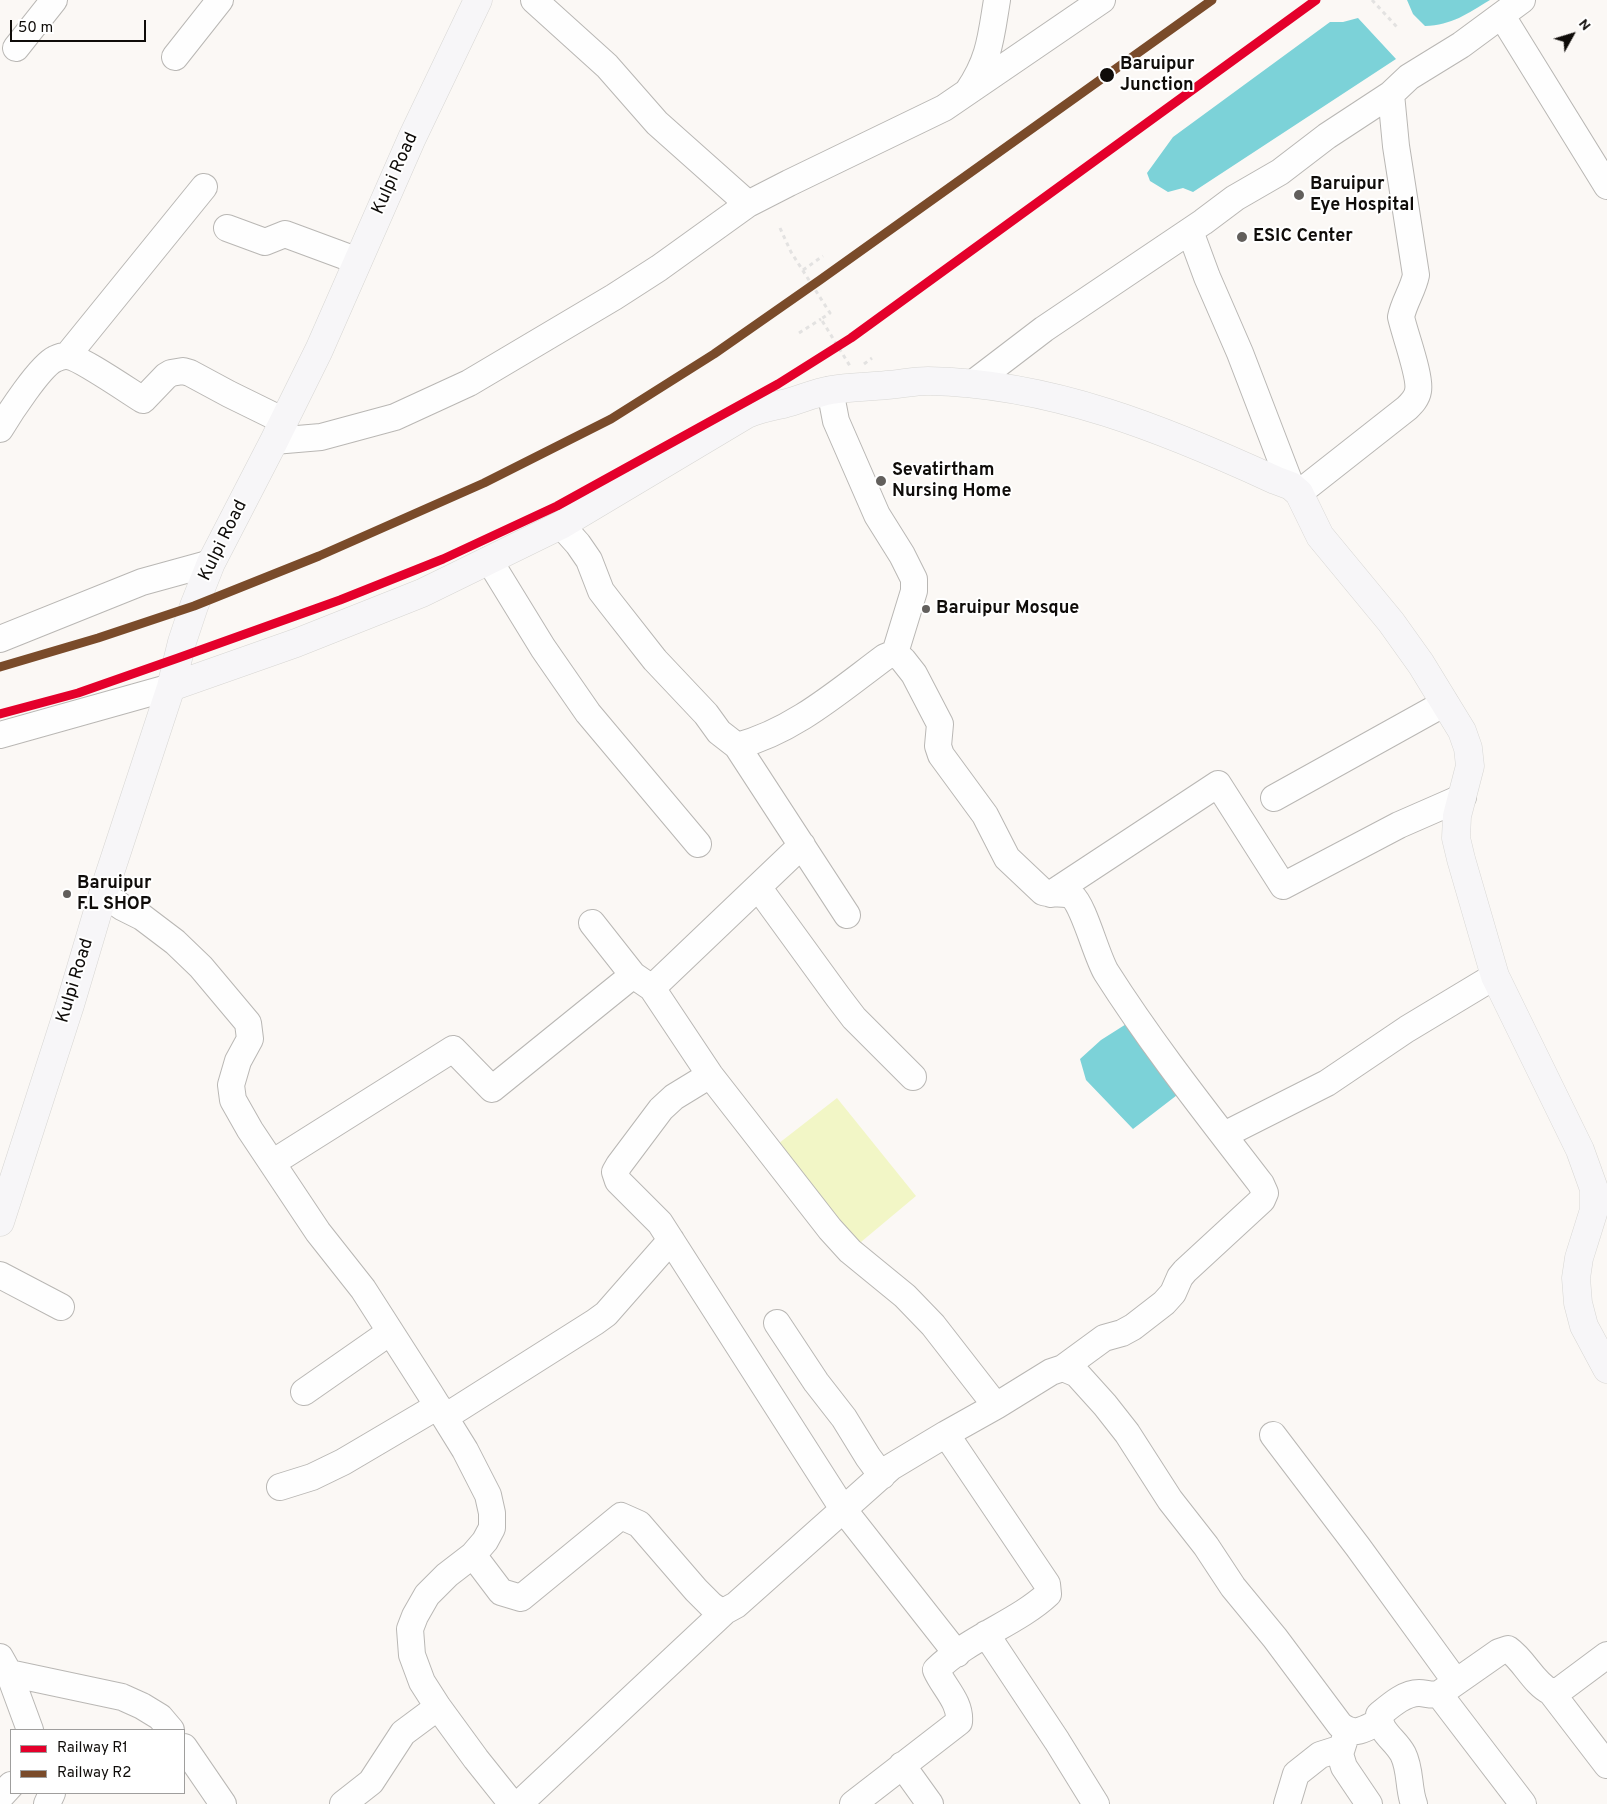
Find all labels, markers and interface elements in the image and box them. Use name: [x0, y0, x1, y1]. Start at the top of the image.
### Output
scale bar: [12, 10, 149, 42]
north arrow: [1547, 10, 1597, 60]
text: N: [1574, 16, 1594, 35]
text: 50 m: [18, 19, 53, 38]
place label: Baruipur Junction: [1120, 54, 1195, 96]
marker: Baruipur Junction: [1098, 66, 1116, 84]
street label: Kulpi Road: [368, 130, 424, 218]
place label: Baruipur Eye Hospital: [1310, 174, 1414, 216]
marker: Baruipur Eye Hospital: [1292, 188, 1306, 202]
place label: ESIC Center: [1253, 226, 1353, 248]
marker: ESIC Center: [1235, 230, 1249, 244]
place label: Sevatirtham Nursing Home: [892, 460, 1011, 502]
marker: Sevatirtham Nursing Home: [874, 474, 888, 488]
street label: Kulpi Road: [195, 497, 253, 585]
place label: Baruipur Mosque: [936, 598, 1079, 620]
marker: Baruipur Mosque: [920, 603, 932, 615]
place label: Baruipur F.L SHOP: [77, 873, 152, 916]
marker: Baruipur F.L SHOP: [61, 888, 73, 900]
street label: Kulpi Road: [53, 936, 99, 1026]
legend: [10, 1729, 185, 1794]
text: Railway R1: [57, 1739, 128, 1758]
text: Railway R2: [57, 1764, 131, 1783]

